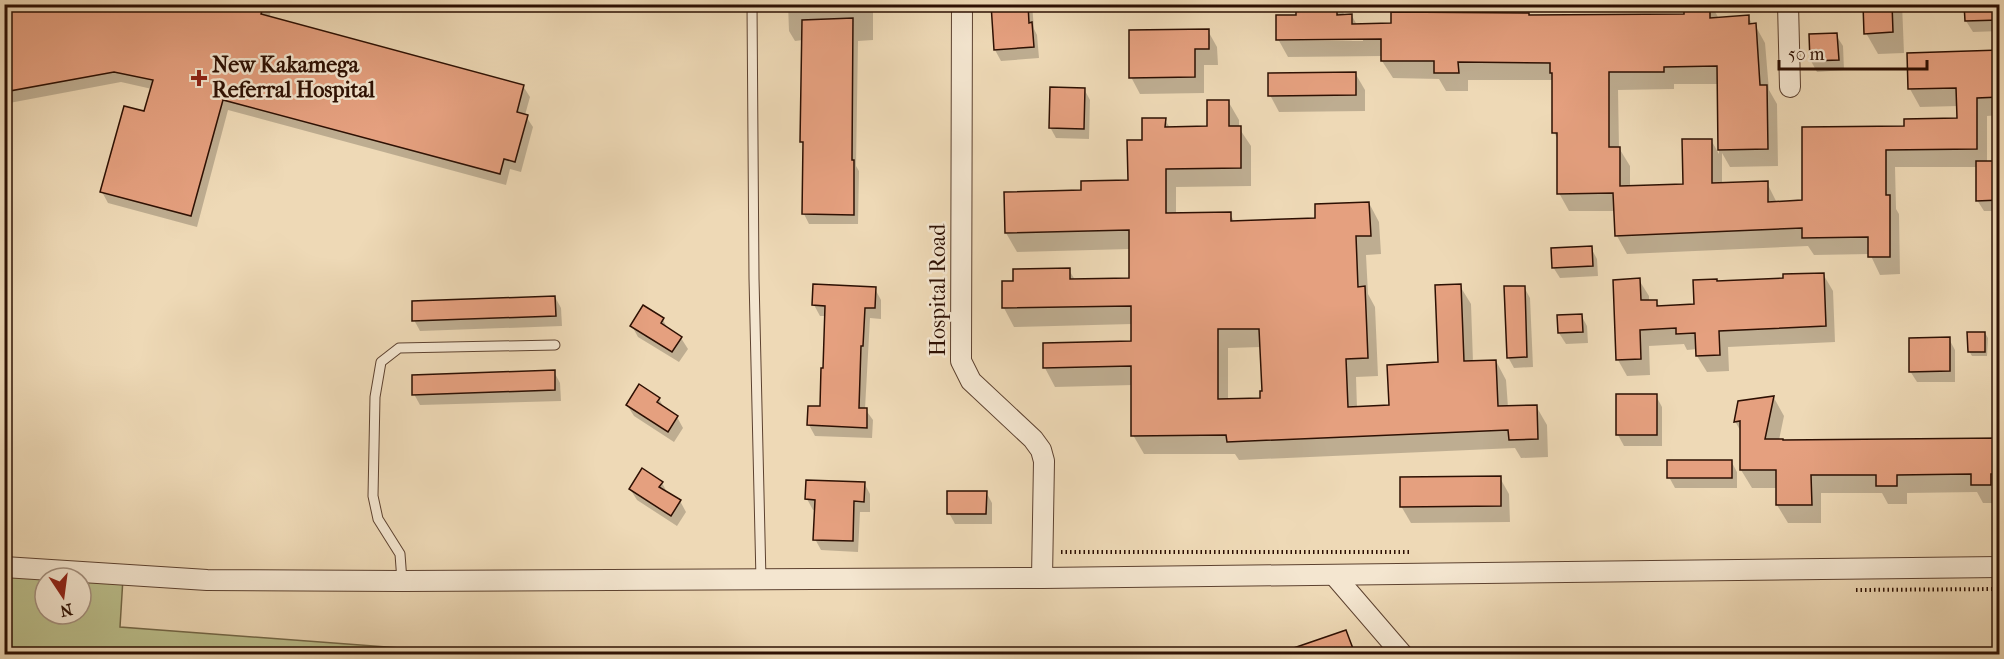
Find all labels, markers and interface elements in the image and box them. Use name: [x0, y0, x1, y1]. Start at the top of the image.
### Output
scale bar: [1779, 33, 1928, 71]
text: 50 m: [1788, 44, 1825, 65]
place label: New Kakamega Referral Hospital: [212, 52, 376, 103]
marker: New Kakamega Referral Hospital: [190, 69, 208, 87]
street label: Hospital Road: [925, 223, 951, 356]
north arrow: [33, 566, 93, 626]
text: N: [57, 600, 74, 621]

